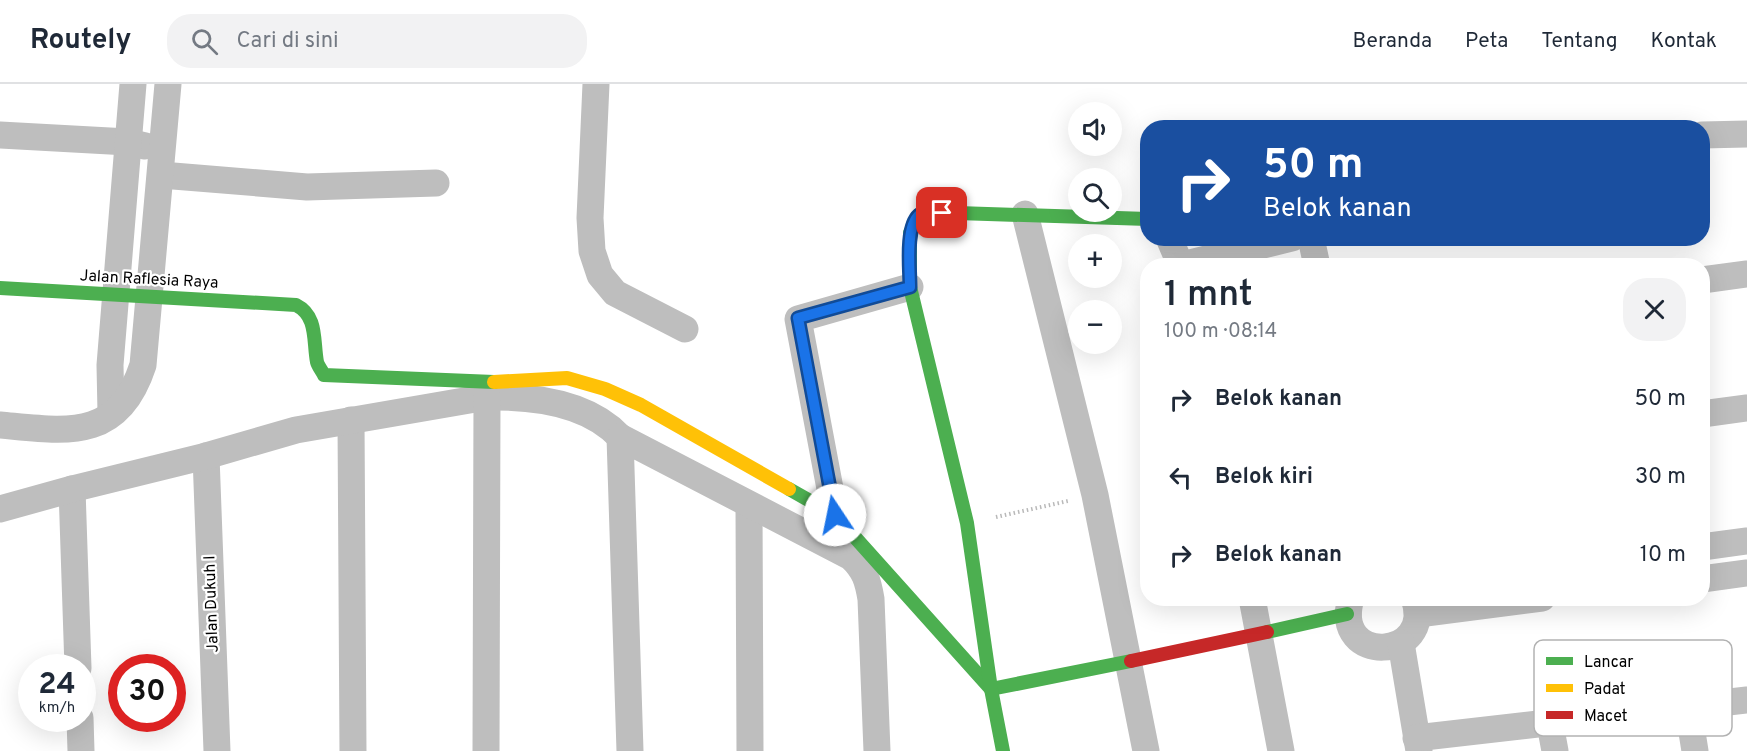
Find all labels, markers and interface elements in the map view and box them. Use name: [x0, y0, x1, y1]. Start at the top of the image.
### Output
search box: [167, 14, 587, 68]
text: Routely: [30, 23, 131, 59]
icon: search: [188, 25, 221, 58]
text: Cari di sini: [236, 28, 339, 55]
text: Beranda: [1353, 28, 1432, 55]
text: Peta: [1465, 28, 1508, 55]
text: Tentang: [1541, 28, 1618, 55]
text: Kontak: [1651, 28, 1717, 55]
map controls: [1068, 102, 1122, 354]
button: sound: [1068, 102, 1122, 156]
text: 50 m: [1263, 140, 1364, 193]
icon: right: [1164, 144, 1242, 222]
button: search: [1068, 168, 1122, 222]
pin: [916, 187, 967, 238]
text: Belok kanan: [1263, 192, 1412, 226]
icon: arrive: [925, 196, 958, 229]
button: +: [1068, 234, 1122, 288]
street label: Jalan Raflesia Raya: [79, 266, 219, 294]
text: 1 mnt: [1164, 273, 1253, 319]
button: close: [1623, 278, 1686, 341]
button: −: [1068, 300, 1122, 354]
text: 100 m · 08:14: [1164, 319, 1277, 345]
icon: right: [1164, 383, 1197, 416]
text: Belok kanan: [1215, 386, 1342, 413]
text: 50 m: [1634, 386, 1686, 413]
icon: left: [1164, 461, 1197, 494]
text: Belok kiri: [1215, 464, 1313, 491]
text: 30 m: [1635, 464, 1686, 491]
position arrow: [803, 483, 867, 547]
icon: right: [1164, 539, 1197, 572]
text: Belok kanan: [1215, 542, 1342, 569]
text: 10 m: [1640, 542, 1686, 569]
street label: Jalan Dukuh I: [200, 555, 224, 653]
legend: [1534, 640, 1732, 736]
text: Lancar: [1584, 653, 1634, 673]
speed limit sign: 30: [108, 654, 186, 732]
text: 24: [38, 667, 76, 704]
text: Padat: [1584, 680, 1626, 700]
text: km/h: [39, 699, 75, 718]
text: Macet: [1584, 707, 1628, 727]

